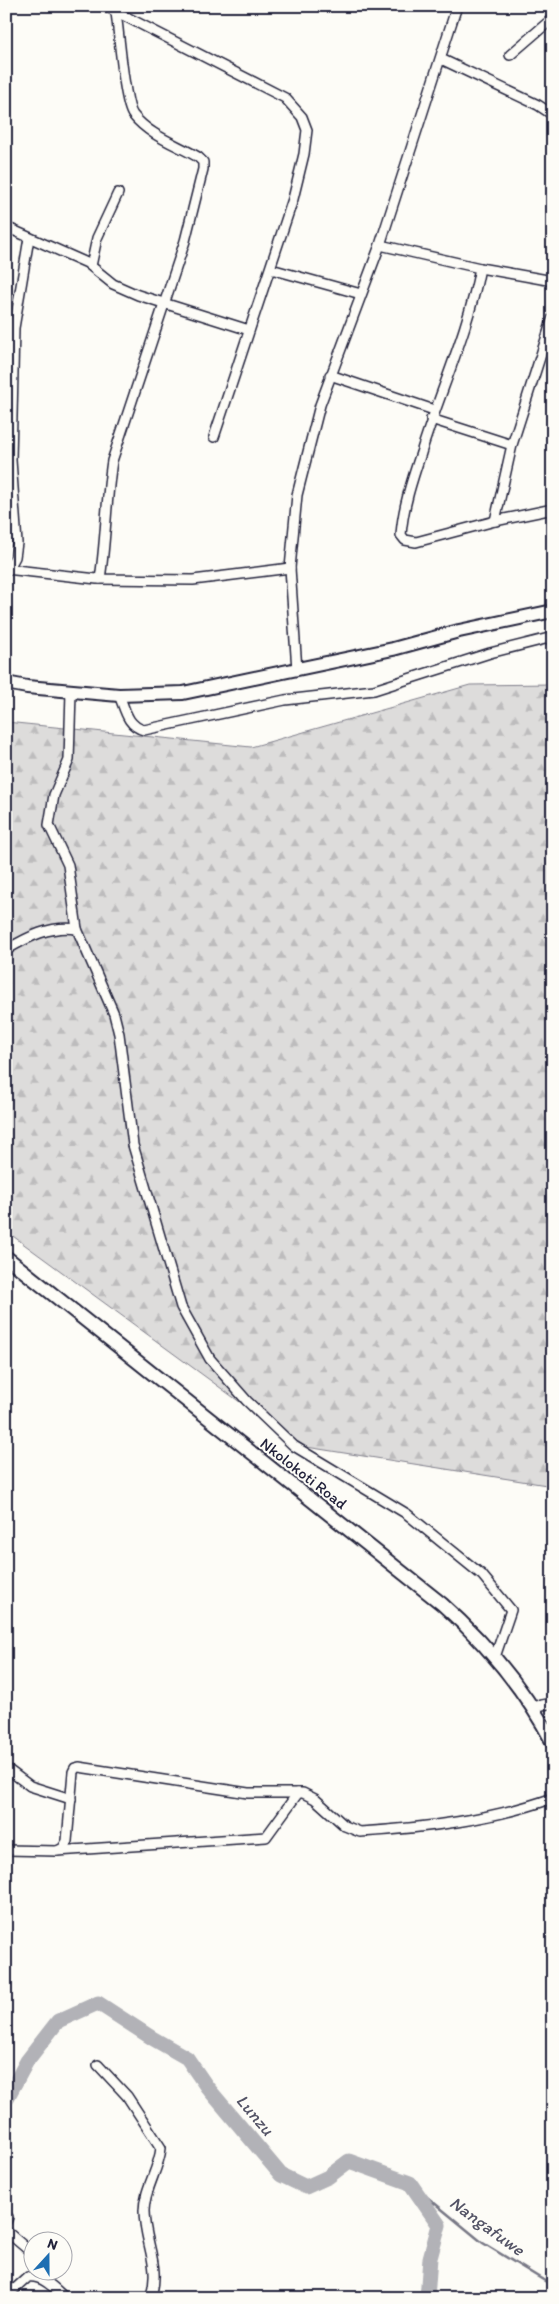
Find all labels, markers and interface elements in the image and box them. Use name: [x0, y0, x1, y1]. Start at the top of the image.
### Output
street label: Nkolokoti Road: [257, 1434, 351, 1513]
water label: Lunzu: [231, 2090, 279, 2140]
water label: Nangafuwe: [445, 2191, 530, 2261]
north arrow: [22, 2232, 72, 2282]
text: N: [45, 2235, 60, 2254]

